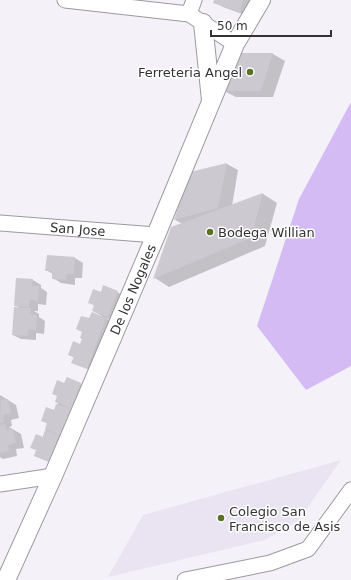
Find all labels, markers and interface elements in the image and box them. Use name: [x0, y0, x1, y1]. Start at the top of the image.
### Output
scale bar: [211, 12, 331, 38]
text: 50 m: [217, 19, 248, 33]
place label: Ferreteria Angel: [138, 65, 242, 80]
marker: Ferreteria Angel: [245, 67, 255, 77]
street label: San Jose: [50, 220, 106, 239]
place label: Bodega Willian: [218, 225, 315, 240]
marker: Bodega Willian: [205, 227, 215, 237]
street label: De los Nogales: [107, 242, 159, 337]
place label: Colegio San Francisco de Asis: [229, 504, 341, 534]
marker: Colegio San Francisco de Asis: [216, 513, 226, 523]

